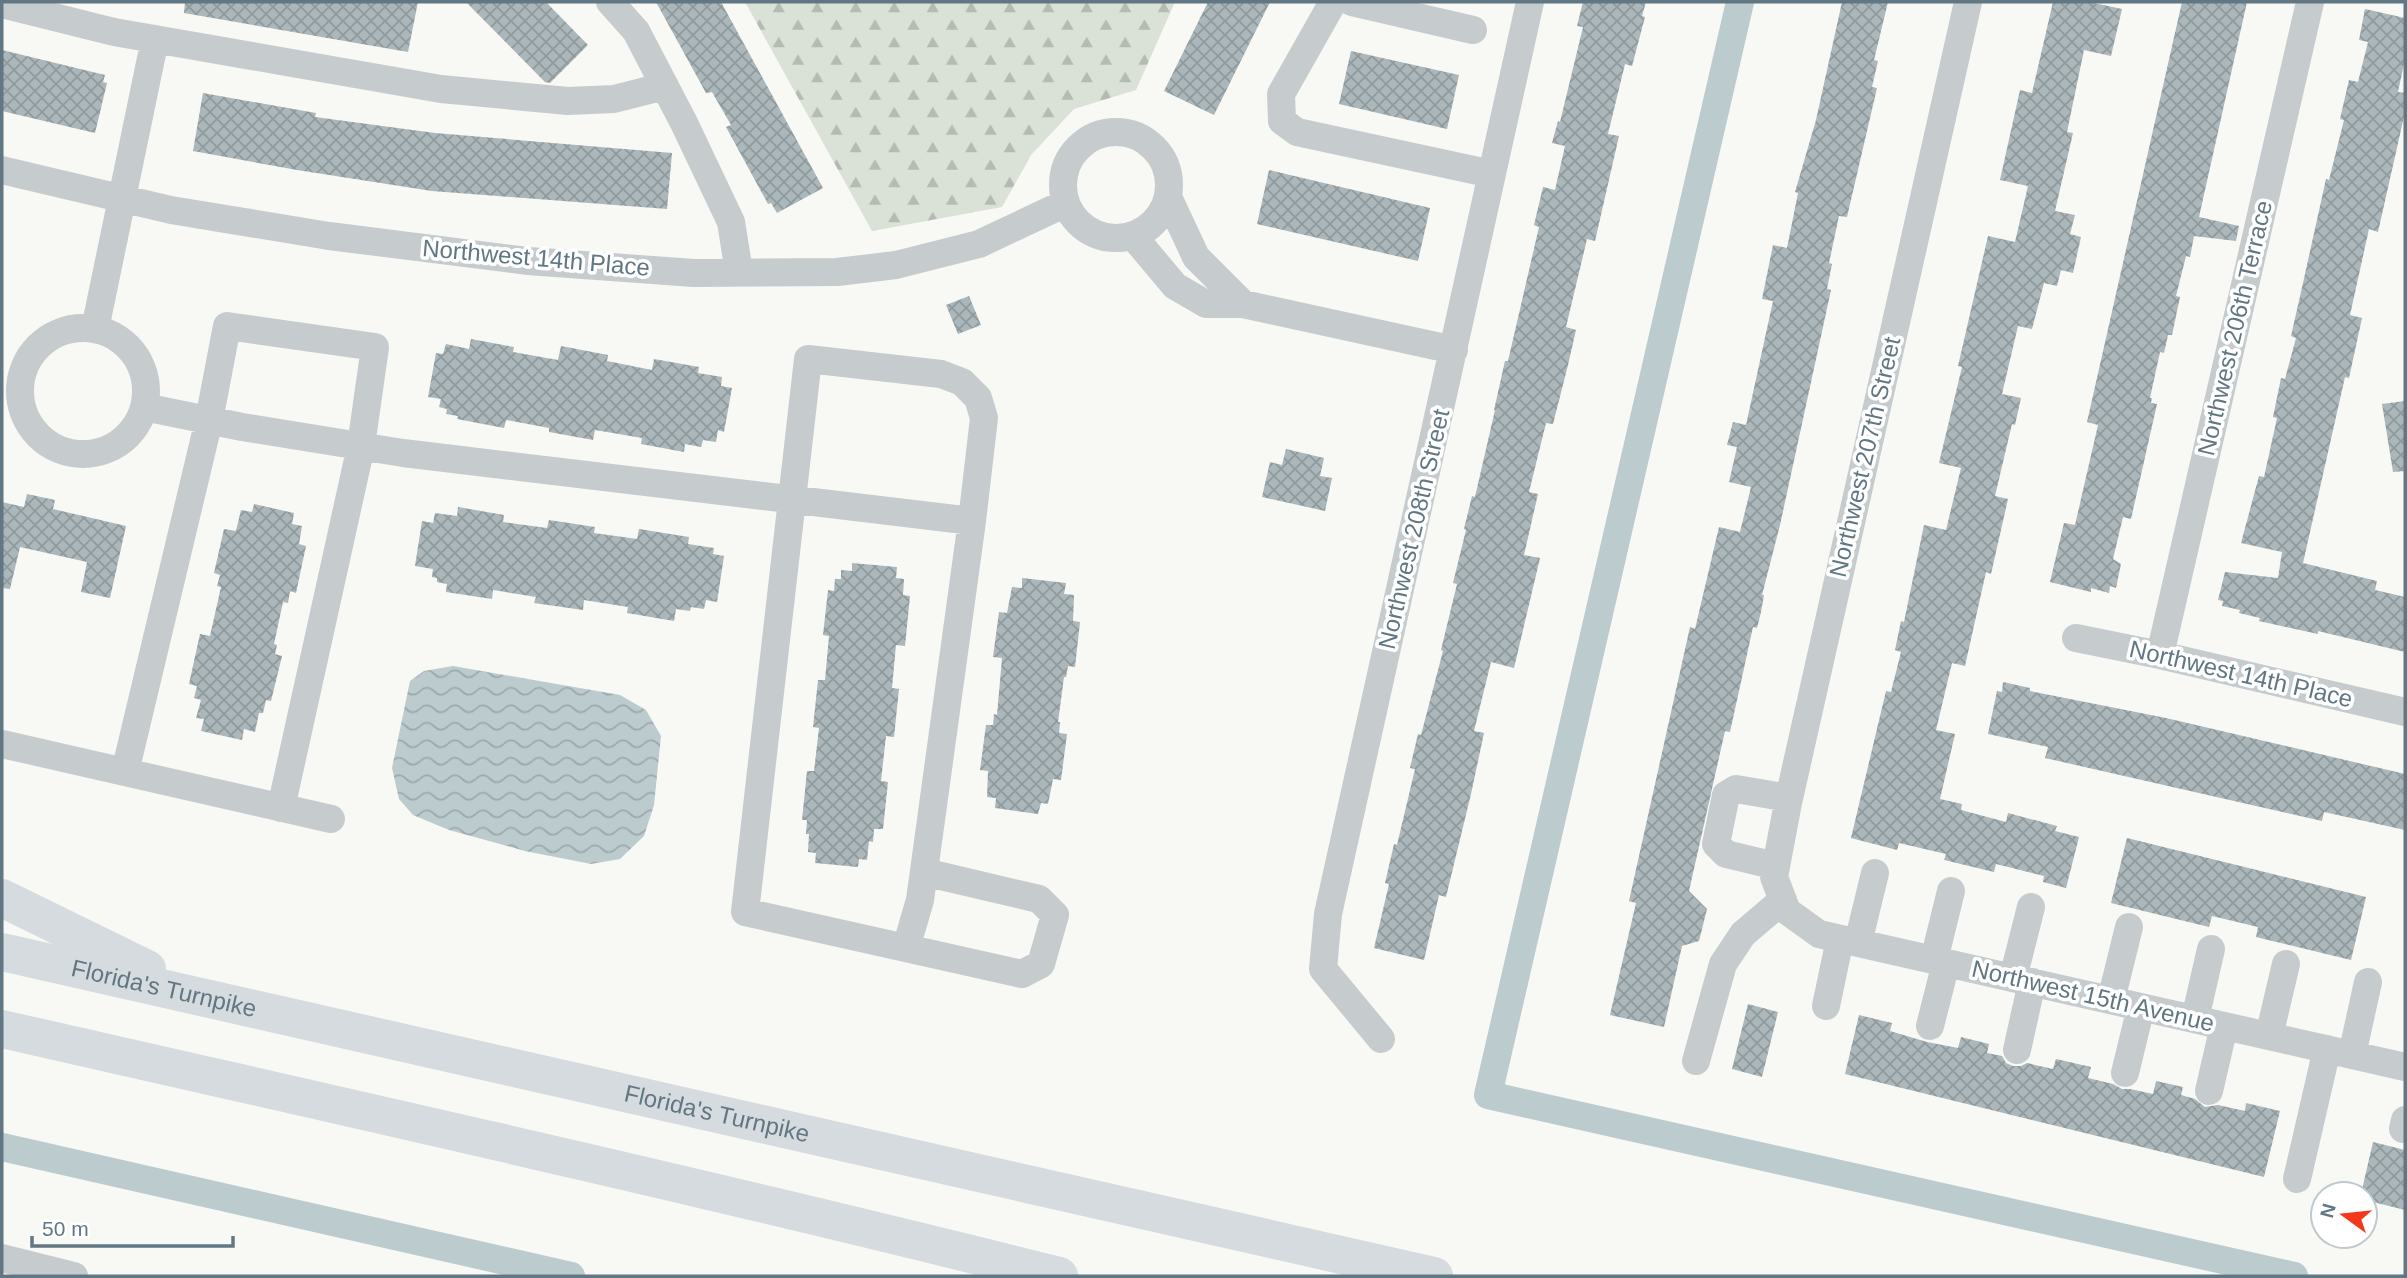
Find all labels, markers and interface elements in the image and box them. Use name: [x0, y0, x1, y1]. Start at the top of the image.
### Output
street label: Northwest 206th Terrace: [2192, 198, 2277, 458]
street label: Northwest 14th Place: [421, 234, 651, 281]
street label: Northwest 207th Street: [1824, 334, 1905, 580]
street label: Northwest 208th Street: [1373, 406, 1454, 652]
street label: Northwest 14th Place: [2127, 635, 2355, 712]
street label: Florida's Turnpike: [69, 954, 259, 1022]
street label: Northwest 15th Avenue: [1969, 954, 2217, 1037]
street label: Florida's Turnpike: [622, 1079, 812, 1147]
north arrow: [2309, 1180, 2379, 1250]
text: N: [2316, 1201, 2340, 1220]
scale bar: [32, 1204, 233, 1248]
text: 50 m: [42, 1217, 89, 1240]

